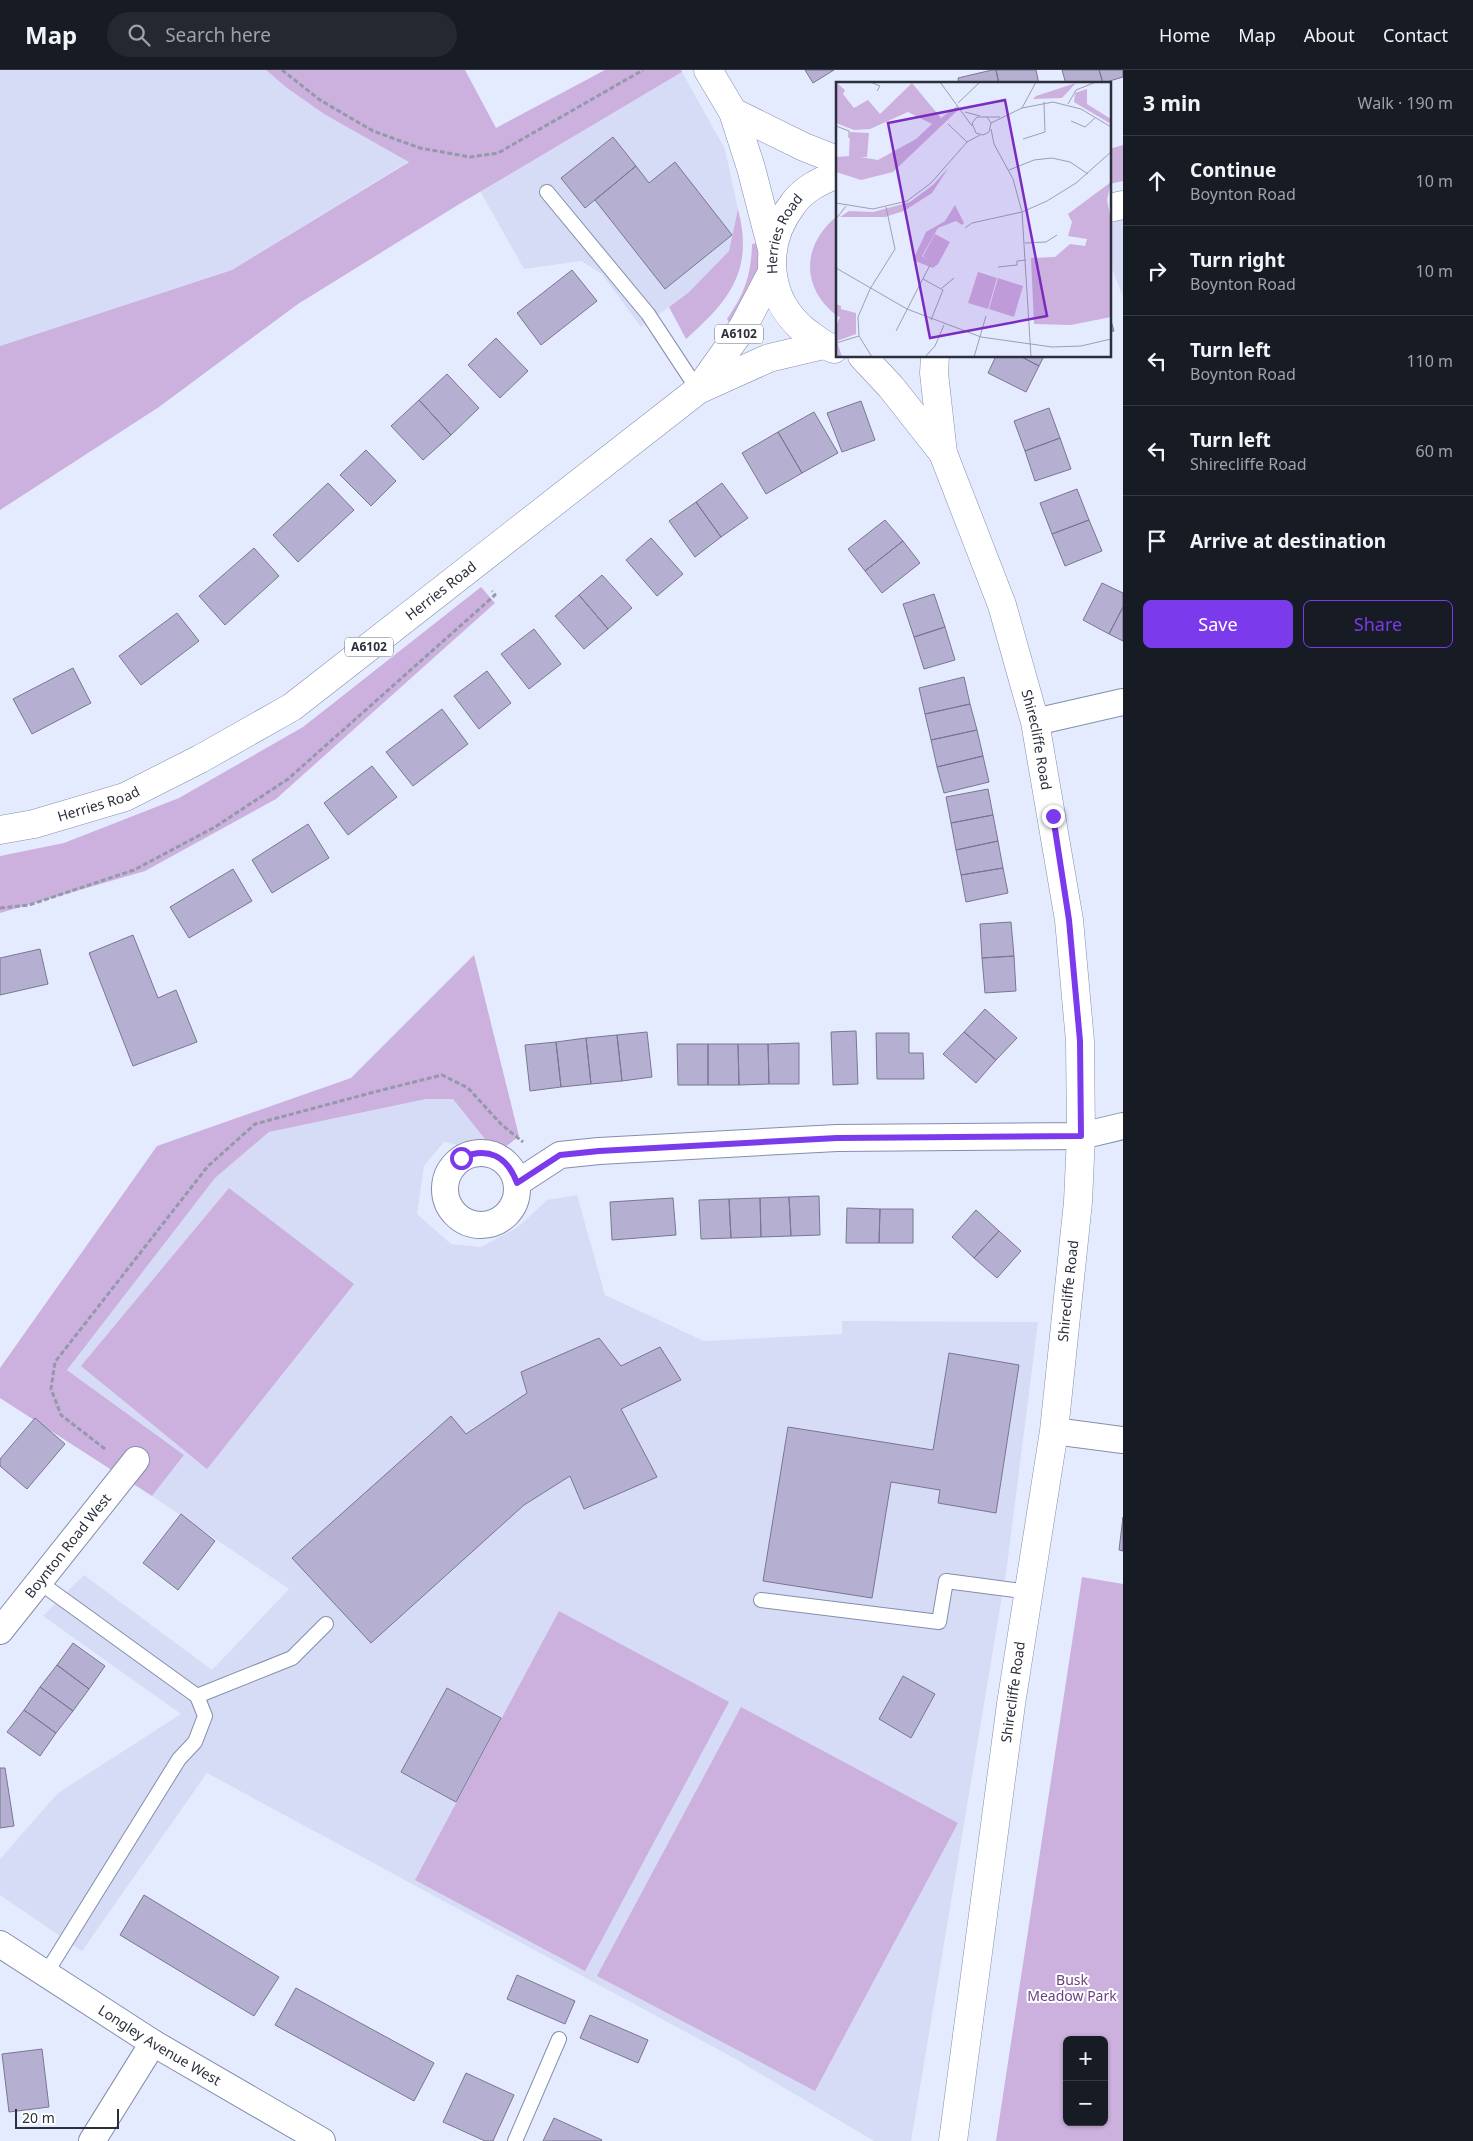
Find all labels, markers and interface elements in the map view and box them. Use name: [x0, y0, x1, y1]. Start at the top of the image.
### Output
search box: [107, 12, 457, 57]
text: Map: [25, 18, 77, 51]
icon: search: [125, 21, 153, 49]
text: Search here: [165, 22, 271, 48]
text: Home: [1159, 23, 1210, 47]
text: Map: [1238, 23, 1276, 47]
text: About: [1304, 23, 1355, 47]
text: Contact: [1383, 23, 1448, 47]
inset map: [836, 82, 1110, 358]
text: 3 min: [1143, 89, 1201, 117]
text: Walk · 190 m: [1358, 92, 1453, 114]
text: Continue: [1190, 157, 1276, 183]
icon: ahead: [1143, 167, 1171, 195]
text: 10 m: [1416, 170, 1453, 192]
text: Boynton Road: [1190, 183, 1296, 205]
street label: Herries Road: [762, 189, 806, 275]
text: Turn right: [1190, 247, 1285, 273]
icon: right: [1143, 257, 1171, 285]
text: 10 m: [1416, 260, 1453, 282]
text: Boynton Road: [1190, 273, 1296, 295]
road number: A6102: [715, 324, 763, 344]
text: Turn left: [1190, 337, 1271, 363]
icon: left: [1143, 347, 1171, 375]
text: 110 m: [1406, 350, 1453, 372]
text: Boynton Road: [1190, 363, 1296, 385]
text: Turn left: [1190, 427, 1271, 453]
icon: left: [1143, 437, 1171, 465]
text: 60 m: [1416, 440, 1453, 462]
text: Shirecliffe Road: [1190, 453, 1307, 475]
icon: arrive: [1143, 527, 1171, 555]
text: Arrive at destination: [1190, 528, 1386, 554]
street label: Herries Road: [401, 557, 480, 624]
button: Save: [1143, 600, 1293, 648]
button: Share: [1303, 600, 1453, 648]
road number: A6102: [345, 638, 393, 656]
street label: Shirecliffe Road: [1017, 687, 1057, 792]
street label: Herries Road: [55, 781, 143, 826]
route end: [1042, 805, 1065, 828]
route start: [450, 1147, 473, 1170]
street label: Shirecliffe Road: [1053, 1239, 1082, 1343]
street label: Boynton Road West: [20, 1489, 115, 1602]
street label: Shirecliffe Road: [996, 1640, 1029, 1744]
park label: Busk Meadow Park: [1027, 1970, 1117, 2005]
street label: Longley Avenue West: [95, 2000, 225, 2089]
map controls: [1063, 2036, 1108, 2126]
button: +: [1063, 2036, 1108, 2081]
button: −: [1063, 2081, 1108, 2126]
scale bar: [15, 2106, 119, 2129]
text: 20 m: [22, 2108, 55, 2127]

